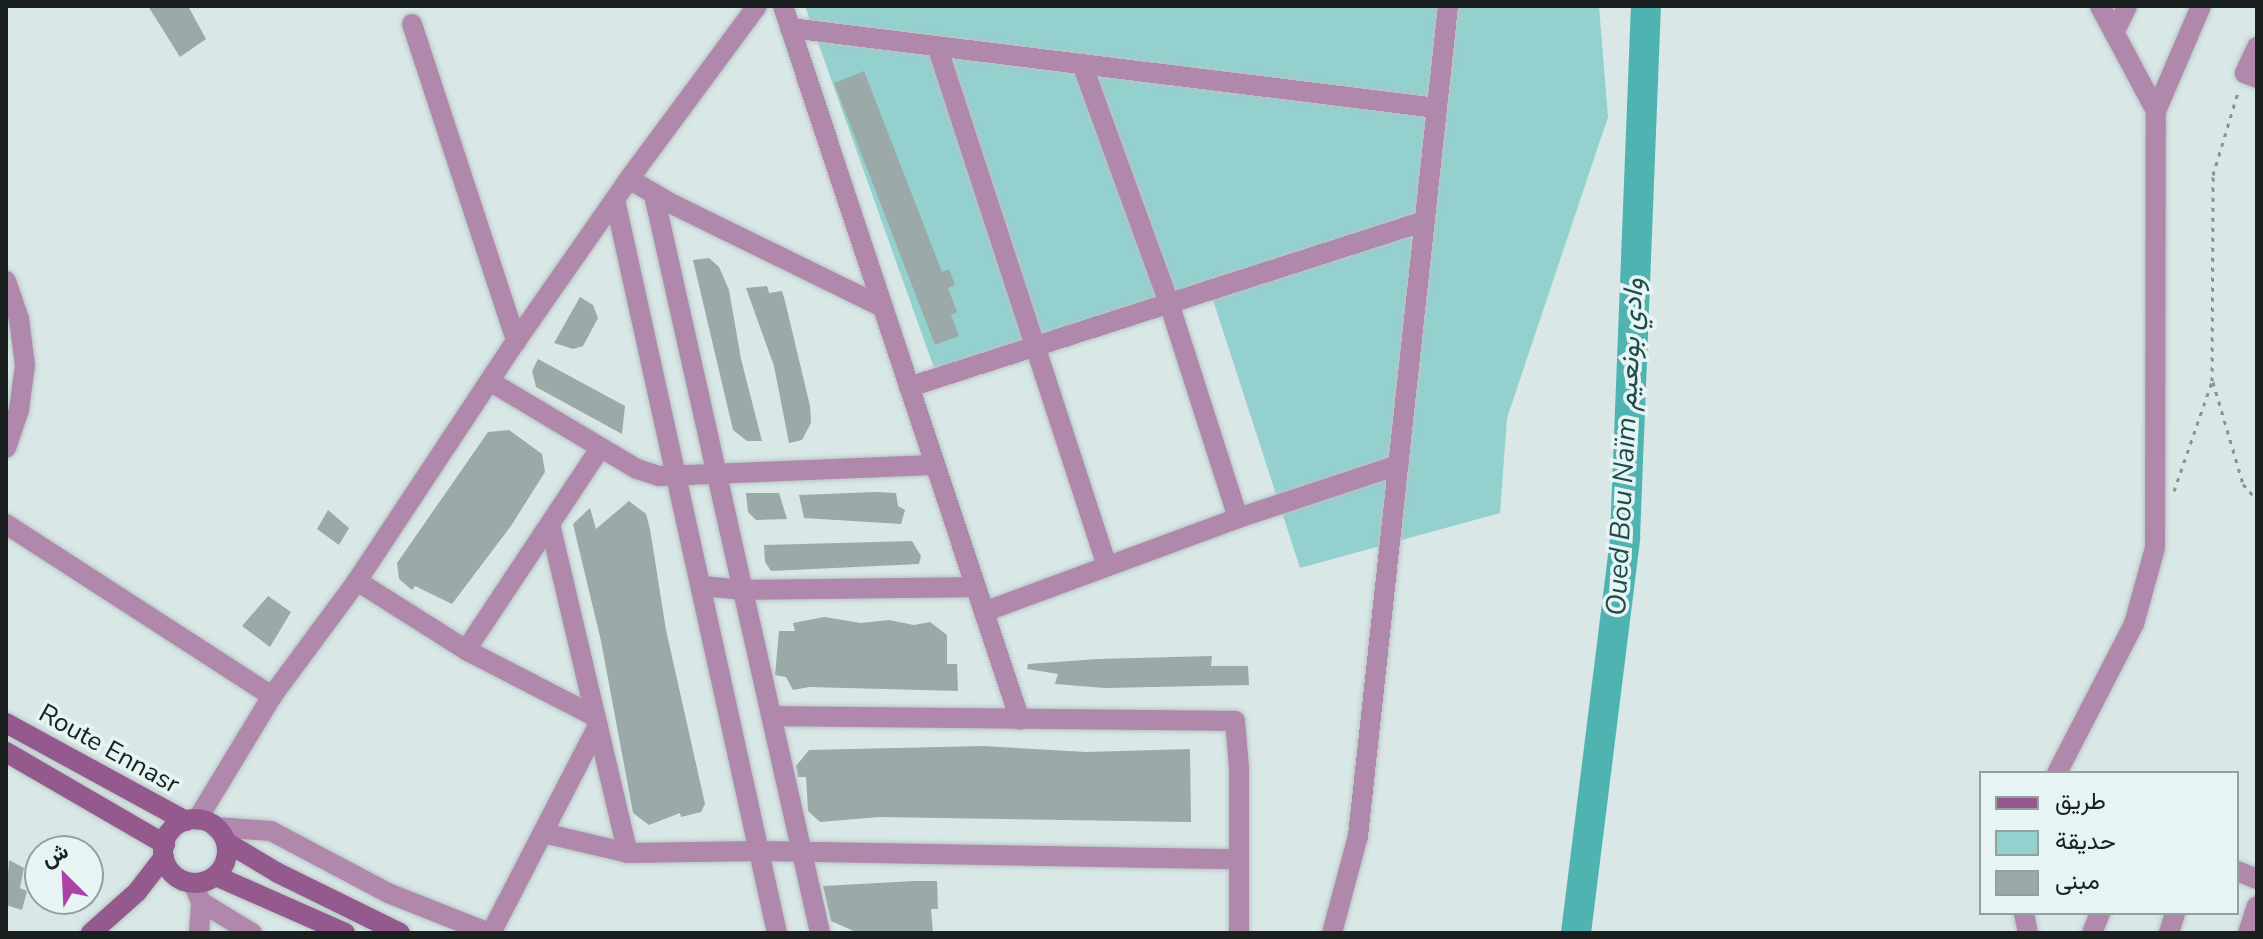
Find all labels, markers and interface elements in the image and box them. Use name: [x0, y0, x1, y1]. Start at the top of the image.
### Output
water label: Oued Bou Naïm وادي بونعيم: [1599, 277, 1651, 617]
street label: Route Ennasr: [33, 698, 185, 800]
legend: [1979, 771, 2239, 915]
text: طريق: [2055, 785, 2106, 817]
text: حديقة: [2055, 825, 2116, 857]
north arrow: [24, 835, 104, 915]
text: ش: [37, 836, 73, 874]
text: مبنى: [2055, 865, 2100, 897]

